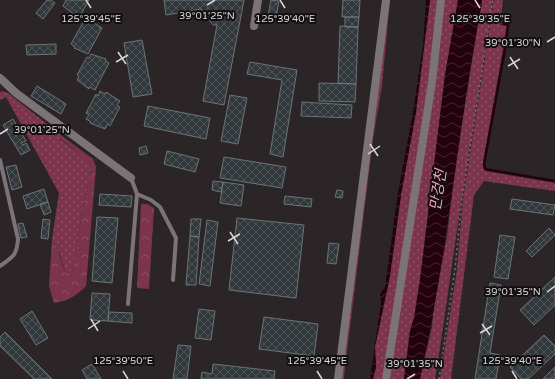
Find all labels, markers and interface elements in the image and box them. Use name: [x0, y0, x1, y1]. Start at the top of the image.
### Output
text: 39°01'25"N: [179, 10, 235, 22]
text: 125°39'45"E: [61, 13, 121, 25]
text: 125°39'40"E: [255, 13, 315, 25]
text: 125°39'35"E: [450, 13, 510, 25]
text: 39°01'30"N: [485, 37, 541, 49]
text: 39°01'25"N: [14, 124, 70, 136]
water label: 만겅천: [426, 166, 450, 212]
text: 39°01'35"N: [485, 286, 541, 298]
text: 125°39'50"E: [93, 355, 153, 367]
text: 125°39'45"E: [287, 355, 347, 367]
text: 125°39'40"E: [482, 355, 542, 367]
text: 39°01'35"N: [387, 358, 443, 370]

